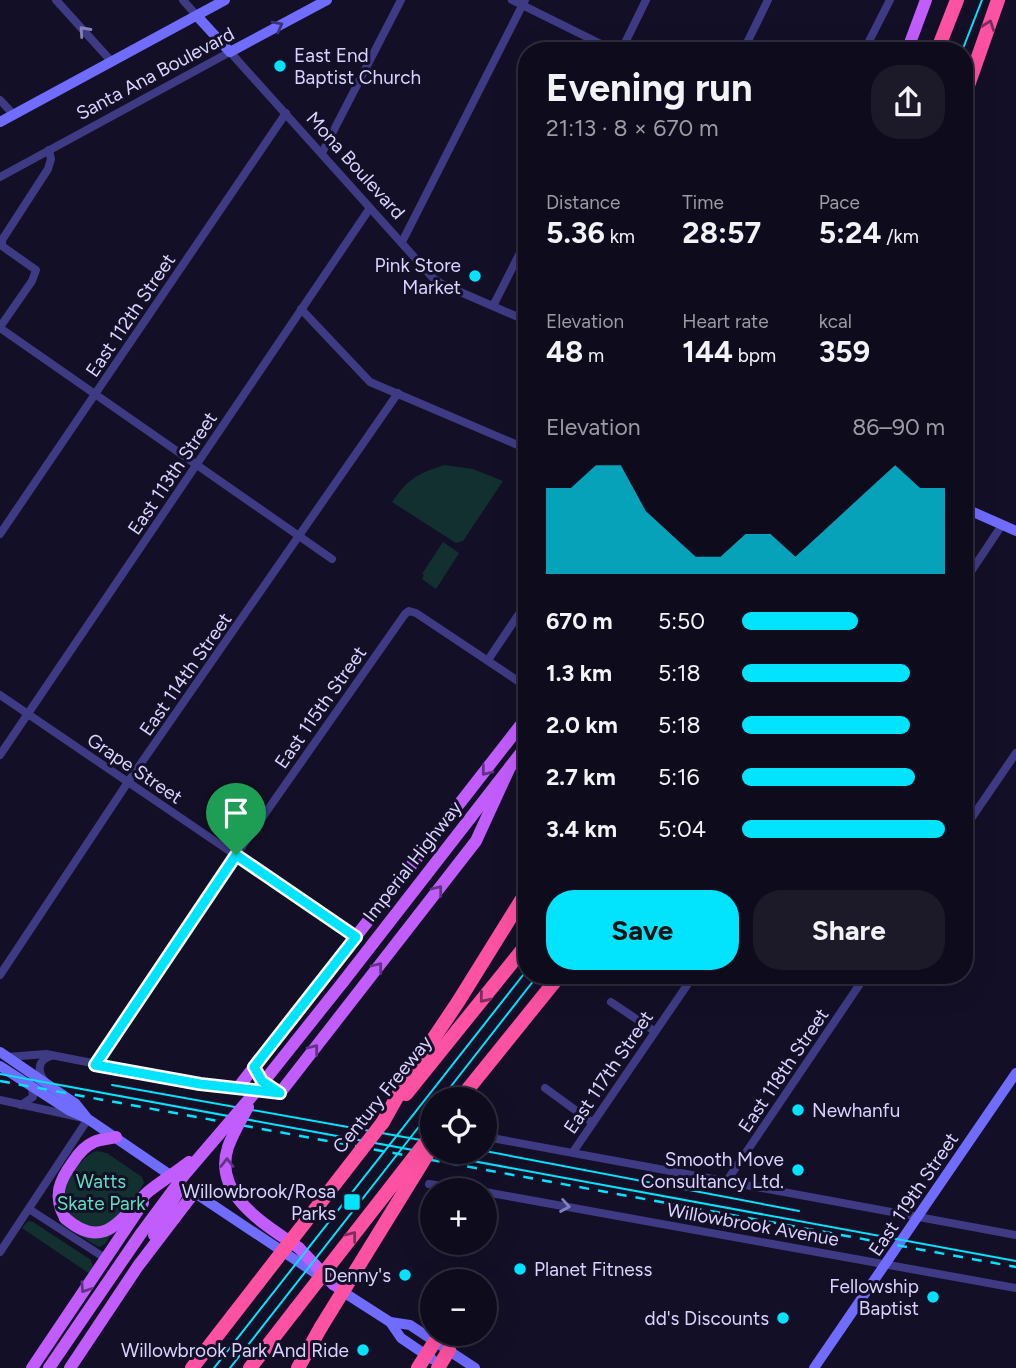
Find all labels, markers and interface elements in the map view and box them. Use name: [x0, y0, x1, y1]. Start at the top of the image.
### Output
one-way arrow: [981, 20, 995, 32]
one-way arrow: [271, 21, 284, 34]
street label: Santa Ana Boulevard: [72, 22, 238, 125]
one-way arrow: [80, 26, 92, 39]
place label: East End Baptist Church: [294, 44, 421, 89]
marker: East End Baptist Church: [272, 58, 288, 74]
text: Evening run: [546, 65, 753, 111]
button: share: [871, 65, 945, 139]
street label: Mona Boulevard: [301, 107, 410, 224]
text: 21:13 · 8 × 670 m: [546, 114, 719, 142]
text: Distance: [546, 191, 620, 214]
text: Time: [682, 191, 724, 214]
text: Pace: [819, 191, 860, 214]
text: 5.36: [546, 214, 605, 251]
text: 28:57: [682, 214, 761, 251]
text: 5:24: [819, 214, 881, 251]
text: km: [605, 225, 635, 248]
text: /km: [881, 225, 919, 248]
street label: East 112th Street: [81, 249, 180, 381]
place label: Pink Store Market: [374, 254, 461, 299]
marker: Pink Store Market: [467, 268, 483, 284]
text: Elevation: [546, 310, 624, 333]
text: Heart rate: [682, 310, 769, 333]
text: kcal: [819, 310, 852, 333]
text: 48: [546, 333, 583, 370]
text: 144: [682, 333, 733, 370]
text: 359: [819, 333, 870, 370]
text: m: [583, 344, 604, 367]
text: bpm: [733, 344, 776, 367]
street label: East 113th Street: [123, 407, 222, 539]
text: Elevation: [546, 413, 641, 441]
text: 86–90 m: [852, 413, 945, 441]
text: 670 m: [546, 607, 613, 635]
text: 5:50: [658, 607, 705, 635]
street label: East 114th Street: [134, 608, 236, 740]
street label: East 115th Street: [270, 642, 371, 773]
text: 1.3 km: [546, 659, 612, 687]
text: 5:18: [658, 659, 701, 687]
text: 2.0 km: [546, 711, 618, 739]
text: 5:18: [658, 711, 701, 739]
street label: Grape Street: [83, 728, 187, 809]
text: 2.7 km: [546, 763, 616, 791]
text: 5:16: [658, 763, 700, 791]
one-way arrow: [481, 764, 494, 776]
pin: [206, 783, 266, 855]
icon: arrive: [217, 794, 255, 832]
street label: Imperial Highway: [358, 796, 467, 926]
text: 3.4 km: [546, 815, 617, 843]
text: 5:04: [658, 815, 706, 843]
one-way arrow: [429, 885, 442, 898]
button: Save: [546, 890, 739, 970]
button: Share: [753, 890, 945, 970]
one-way arrow: [369, 963, 382, 975]
one-way arrow: [480, 989, 492, 1002]
street label: East 118th Street: [733, 1004, 833, 1137]
street label: East 117th Street: [559, 1006, 658, 1138]
street label: Century Freeway: [328, 1031, 437, 1158]
one-way arrow: [306, 1044, 319, 1056]
map controls: [420, 1087, 497, 1346]
button: locate: [420, 1087, 497, 1164]
place label: Newhanfu: [812, 1099, 900, 1122]
marker: Newhanfu: [790, 1102, 806, 1118]
street label: East 119th Street: [864, 1128, 963, 1260]
place label: Smooth Move Consultancy Ltd.: [641, 1148, 784, 1193]
one-way arrow: [219, 1158, 235, 1168]
marker: Smooth Move Consultancy Ltd.: [790, 1162, 806, 1178]
park label: Watts Skate Park: [57, 1170, 146, 1215]
button: +: [420, 1178, 497, 1255]
place label: Willowbrook/Rosa Parks: [182, 1180, 336, 1225]
marker: Willowbrook/Rosa Parks: [342, 1192, 362, 1212]
one-way arrow: [559, 1197, 571, 1212]
street label: Willowbrook Avenue: [665, 1198, 841, 1251]
one-way arrow: [344, 1232, 357, 1244]
place label: Planet Fitness: [534, 1258, 652, 1281]
marker: Planet Fitness: [512, 1261, 528, 1277]
place label: Denny's: [324, 1264, 391, 1287]
marker: Denny's: [397, 1267, 413, 1283]
button: −: [420, 1269, 497, 1346]
place label: Fellowship Baptist: [829, 1275, 919, 1320]
one-way arrow: [81, 1280, 93, 1293]
marker: Fellowship Baptist: [925, 1289, 941, 1305]
place label: dd's Discounts: [645, 1307, 769, 1330]
marker: dd's Discounts: [775, 1310, 791, 1326]
place label: Willowbrook Park And Ride: [121, 1339, 349, 1362]
marker: Willowbrook Park And Ride: [355, 1342, 371, 1358]

